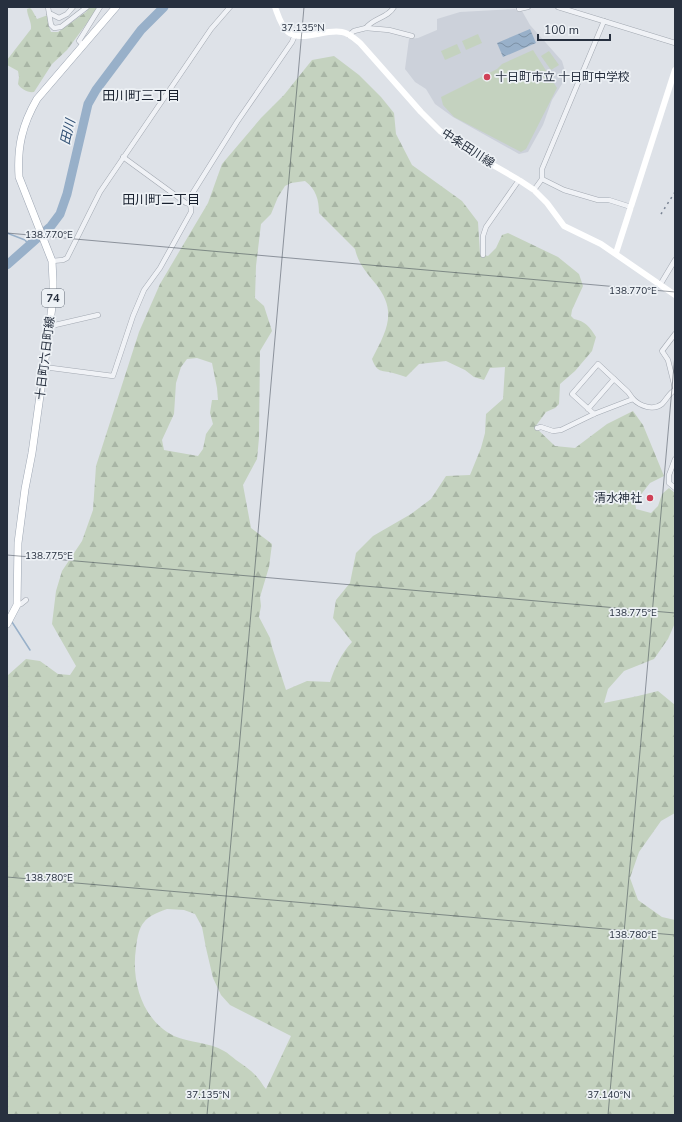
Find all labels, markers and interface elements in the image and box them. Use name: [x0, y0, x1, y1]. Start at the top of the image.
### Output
scale bar: [538, 16, 610, 42]
text: 37.135°N: [281, 21, 325, 35]
text: 100 m: [544, 22, 579, 38]
place label: 十日町市立 十日町中学校: [495, 69, 630, 85]
marker: 十日町市立 十日町中学校: [482, 72, 492, 82]
district label: 田川町三丁目: [102, 87, 180, 105]
water label: 田川: [56, 115, 80, 147]
street label: 中条田川線: [438, 125, 498, 171]
district label: 田川町二丁目: [122, 191, 200, 209]
text: 138.770°E: [25, 228, 73, 242]
text: 138.770°E: [609, 284, 657, 298]
road number: 74: [42, 289, 64, 307]
street label: 十日町六日町線: [32, 315, 58, 401]
place label: 清水神社: [594, 490, 642, 506]
marker: 清水神社: [645, 493, 655, 503]
text: 138.775°E: [25, 549, 73, 563]
text: 138.775°E: [609, 606, 657, 620]
text: 138.780°E: [25, 871, 73, 885]
text: 138.780°E: [609, 928, 657, 942]
text: 37.135°N: [186, 1088, 230, 1102]
text: 37.140°N: [587, 1088, 631, 1102]

